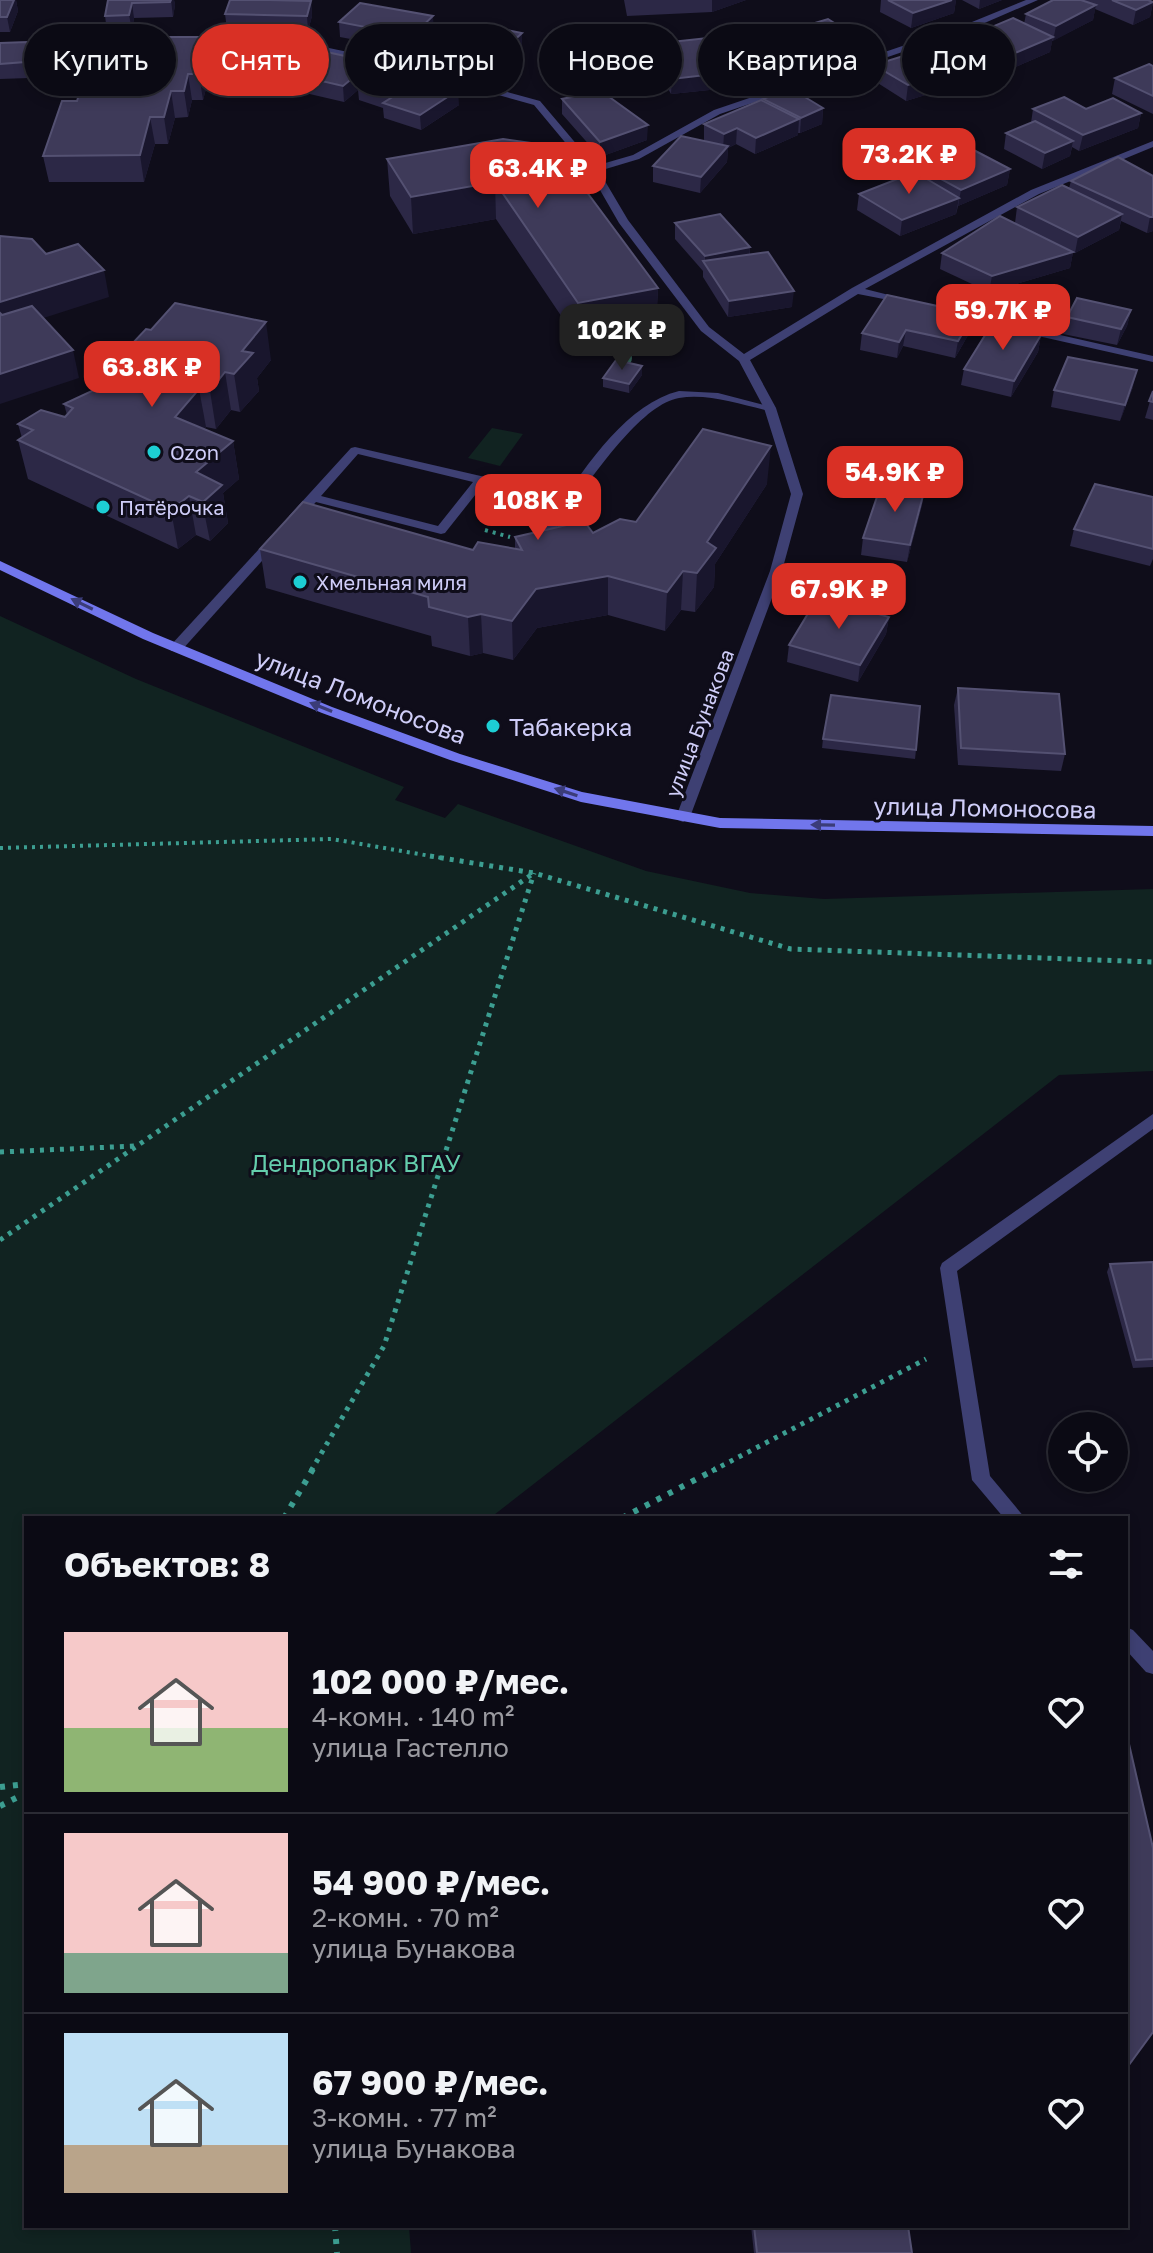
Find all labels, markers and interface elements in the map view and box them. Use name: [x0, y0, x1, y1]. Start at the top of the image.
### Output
chip: Купить: [24, 24, 176, 96]
chip: Снять: [192, 24, 329, 96]
chip: Фильтры: [345, 24, 523, 96]
chip: Новое: [539, 24, 682, 96]
chip: Квартира: [698, 24, 886, 96]
chip: Дом: [902, 24, 1015, 96]
pin: 73.2K ₽: [835, 128, 983, 196]
text: 73.2K ₽: [860, 138, 958, 169]
pin: 63.4K ₽: [464, 142, 612, 210]
text: 63.4K ₽: [488, 152, 588, 183]
pin: 59.7K ₽: [929, 284, 1077, 352]
text: 59.7K ₽: [954, 294, 1052, 325]
pin: 102K ₽: [557, 304, 687, 372]
text: 102K ₽: [577, 314, 667, 345]
pin: 63.8K ₽: [78, 341, 226, 409]
text: 63.8K ₽: [102, 351, 202, 382]
place label: Ozon: [170, 440, 219, 464]
marker: Ozon: [145, 443, 163, 461]
pin: 54.9K ₽: [821, 446, 969, 514]
text: 54.9K ₽: [845, 456, 945, 487]
pin: 108K ₽: [473, 474, 603, 542]
text: 108K ₽: [493, 484, 583, 515]
place label: Пятёрочка: [119, 495, 225, 519]
marker: Пятёрочка: [94, 498, 112, 516]
pin: 67.9K ₽: [765, 563, 913, 631]
place label: Хмельная миля: [316, 570, 467, 594]
marker: Хмельная миля: [291, 573, 309, 591]
text: 67.9K ₽: [790, 573, 888, 604]
one-way arrow: [70, 597, 94, 611]
street label: улица Ломоносова: [252, 642, 470, 750]
street label: улица Бунакова: [660, 646, 738, 800]
one-way arrow: [309, 700, 333, 713]
place label: Табакерка: [509, 712, 632, 741]
marker: Табакерка: [484, 717, 502, 735]
one-way arrow: [554, 785, 578, 798]
street label: улица Ломоносова: [873, 791, 1097, 823]
one-way arrow: [810, 819, 835, 832]
park label: Дендропарк ВГАУ: [251, 1148, 461, 1177]
map controls: [1048, 1412, 1128, 1492]
button: locate: [1048, 1412, 1128, 1492]
icon: filters: [1044, 1542, 1088, 1586]
text: Объектов: 8: [64, 1544, 270, 1584]
text: 102 000 ₽/мес.: [312, 1661, 569, 1701]
icon: home: [128, 1664, 224, 1760]
icon: heart: [1044, 1690, 1088, 1734]
text: 4-комн. · 140 m²: [312, 1701, 514, 1732]
text: улица Гастелло: [312, 1732, 509, 1763]
text: 54 900 ₽/мес.: [312, 1862, 550, 1902]
icon: home: [128, 1865, 224, 1961]
icon: heart: [1044, 1891, 1088, 1935]
text: 2-комн. · 70 m²: [312, 1902, 499, 1933]
text: улица Бунакова: [312, 1933, 516, 1964]
text: 67 900 ₽/мес.: [312, 2062, 549, 2102]
icon: home: [128, 2065, 224, 2161]
icon: heart: [1044, 2091, 1088, 2135]
text: 3-комн. · 77 m²: [312, 2102, 497, 2133]
text: улица Бунакова: [312, 2133, 516, 2164]

